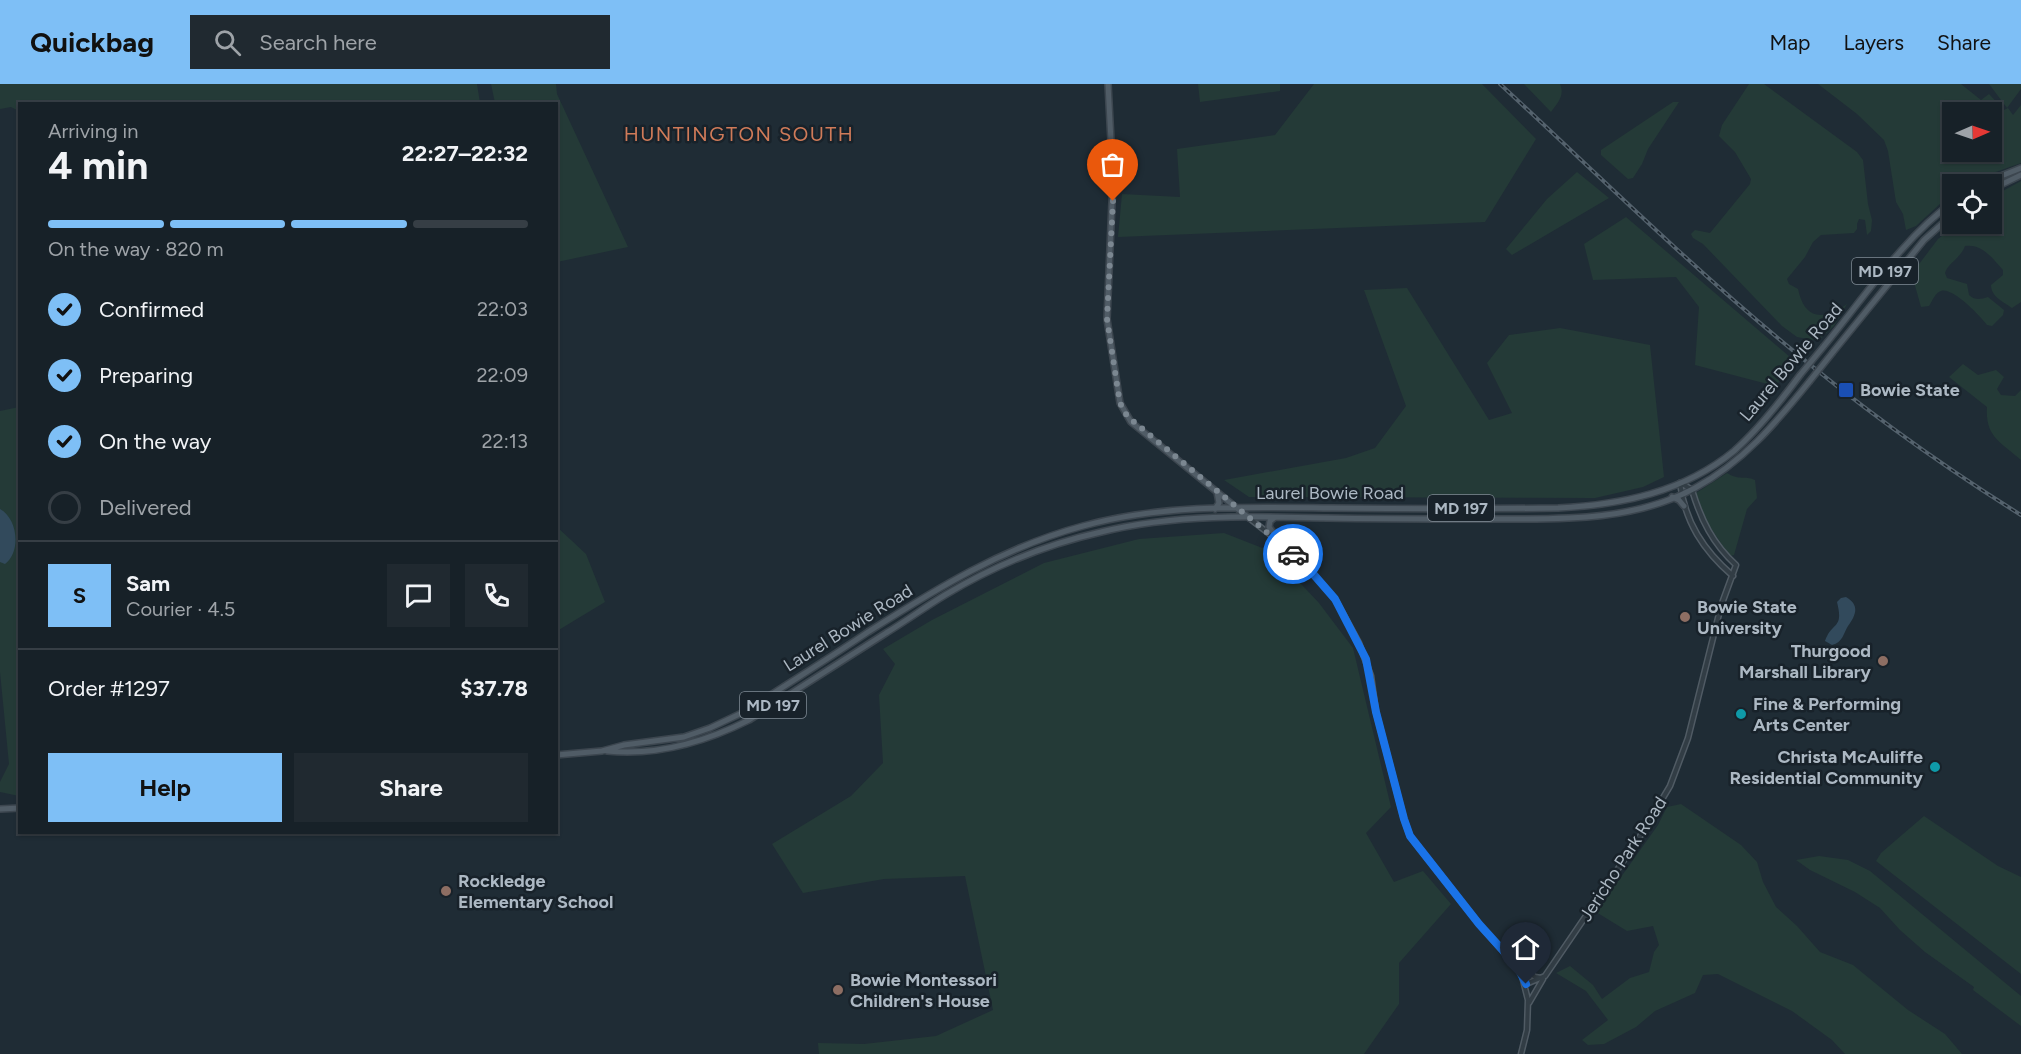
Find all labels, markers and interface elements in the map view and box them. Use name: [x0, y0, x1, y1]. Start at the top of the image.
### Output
search box: [190, 15, 610, 69]
text: Quickbag: [30, 25, 154, 59]
icon: search: [211, 26, 244, 59]
text: Search here: [259, 29, 377, 56]
text: Map: [1770, 30, 1810, 55]
text: Layers: [1843, 30, 1904, 55]
text: Share: [1937, 30, 1991, 55]
north arrow: [1942, 102, 2002, 162]
map controls: [1942, 102, 2002, 234]
text: Arriving in: [48, 119, 138, 143]
district label: HUNTINGTON SOUTH: [624, 122, 854, 146]
pin: [1087, 139, 1138, 201]
text: 22:27–22:32: [402, 140, 528, 167]
text: 4 min: [48, 142, 148, 189]
icon: bag: [1096, 148, 1129, 181]
button: locate: [1942, 174, 2002, 234]
text: On the way · 820 m: [48, 237, 223, 261]
road number: MD 197: [1852, 258, 1918, 284]
icon: check: [48, 293, 81, 326]
text: Confirmed: [99, 296, 204, 323]
text: 22:03: [477, 297, 528, 321]
street label: Laurel Bowie Road: [1735, 298, 1847, 426]
icon: check: [48, 359, 81, 392]
text: Preparing: [99, 362, 193, 389]
text: 22:09: [476, 363, 528, 387]
place label: Bowie State: [1860, 379, 1960, 401]
marker: Bowie State: [1837, 381, 1855, 399]
icon: check: [48, 425, 81, 458]
text: On the way: [99, 428, 211, 455]
text: 22:13: [481, 429, 528, 453]
street label: Laurel Bowie Road: [1256, 482, 1404, 504]
text: Delivered: [99, 494, 192, 521]
road number: MD 197: [1428, 495, 1494, 521]
courier: [1263, 524, 1323, 584]
icon: car: [1277, 538, 1310, 571]
button: chat: [387, 564, 450, 627]
button: phone: [465, 564, 528, 627]
text: Sam: [126, 570, 170, 597]
street label: Laurel Bowie Road: [779, 579, 917, 677]
text: S: [73, 582, 86, 609]
place label: Bowie State University: [1697, 596, 1797, 639]
text: Courier · 4.5: [126, 597, 235, 621]
marker: Bowie State University: [1678, 610, 1692, 624]
place label: Thurgood Marshall Library: [1739, 640, 1872, 683]
marker: Thurgood Marshall Library: [1876, 654, 1890, 668]
text: Order #1297: [48, 675, 170, 702]
text: $37.78: [460, 675, 528, 702]
road number: MD 197: [740, 692, 806, 718]
place label: Fine & Performing Arts Center: [1753, 693, 1901, 736]
marker: Fine & Performing Arts Center: [1734, 707, 1748, 721]
place label: Christa McAuliffe Residential Community: [1729, 746, 1924, 789]
button: Help: [48, 753, 282, 822]
button: Share: [294, 753, 528, 822]
marker: Christa McAuliffe Residential Community: [1928, 760, 1942, 774]
street label: Jericho Park Road: [1575, 793, 1671, 925]
place label: Rockledge Elementary School: [458, 870, 613, 913]
marker: Rockledge Elementary School: [439, 884, 453, 898]
pin: [1500, 922, 1551, 984]
icon: home: [1509, 931, 1542, 964]
place label: Bowie Montessori Children's House: [850, 969, 997, 1012]
marker: Bowie Montessori Children's House: [831, 983, 845, 997]

